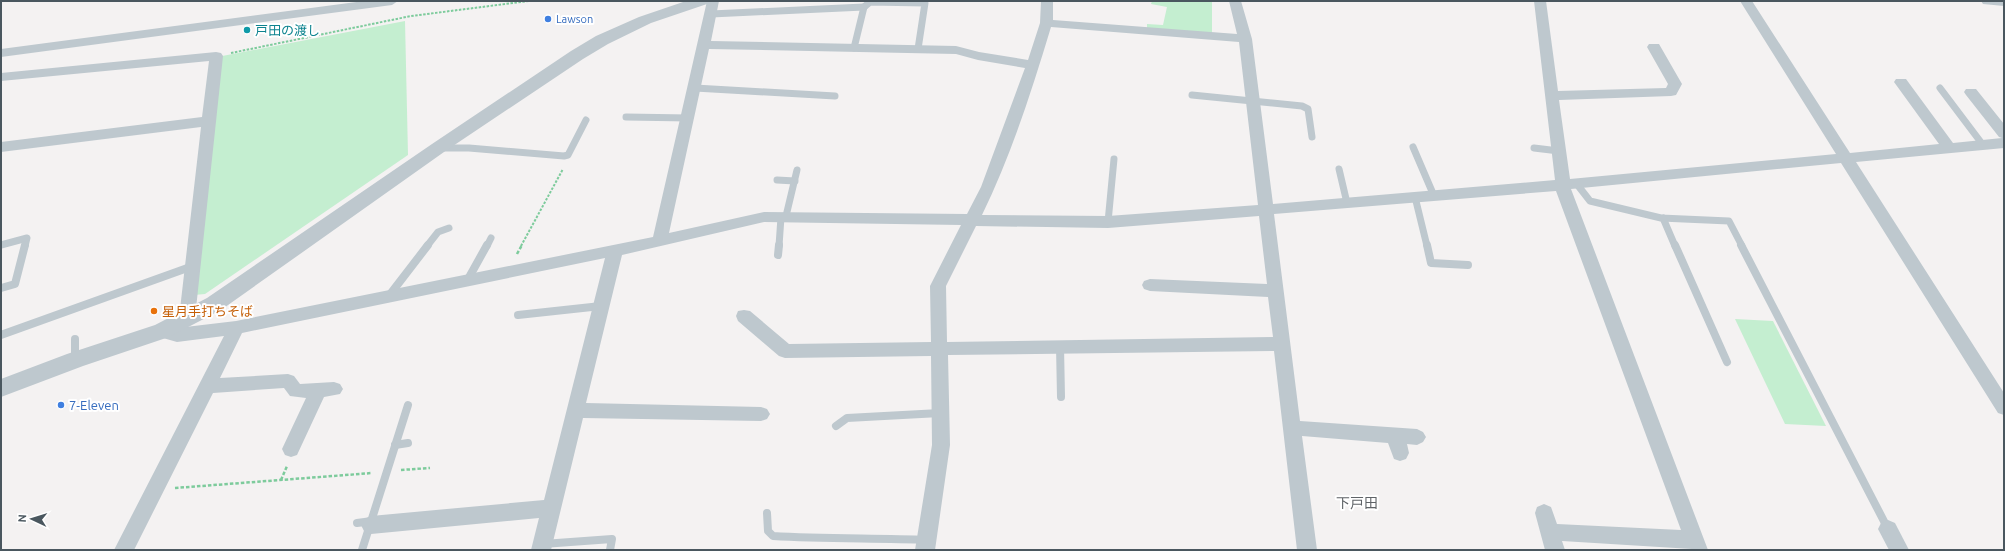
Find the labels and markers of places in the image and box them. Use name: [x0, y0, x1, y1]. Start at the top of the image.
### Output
place label: Lawson: [556, 13, 593, 25]
marker: Lawson: [543, 14, 553, 24]
place label: 戸田の渡し: [255, 23, 320, 37]
marker: 戸田の渡し: [242, 25, 252, 35]
place label: 星月手打ちそば: [162, 304, 253, 318]
marker: 星月手打ちそば: [149, 306, 159, 316]
place label: 7-Eleven: [69, 398, 119, 412]
marker: 7-Eleven: [56, 400, 66, 410]

